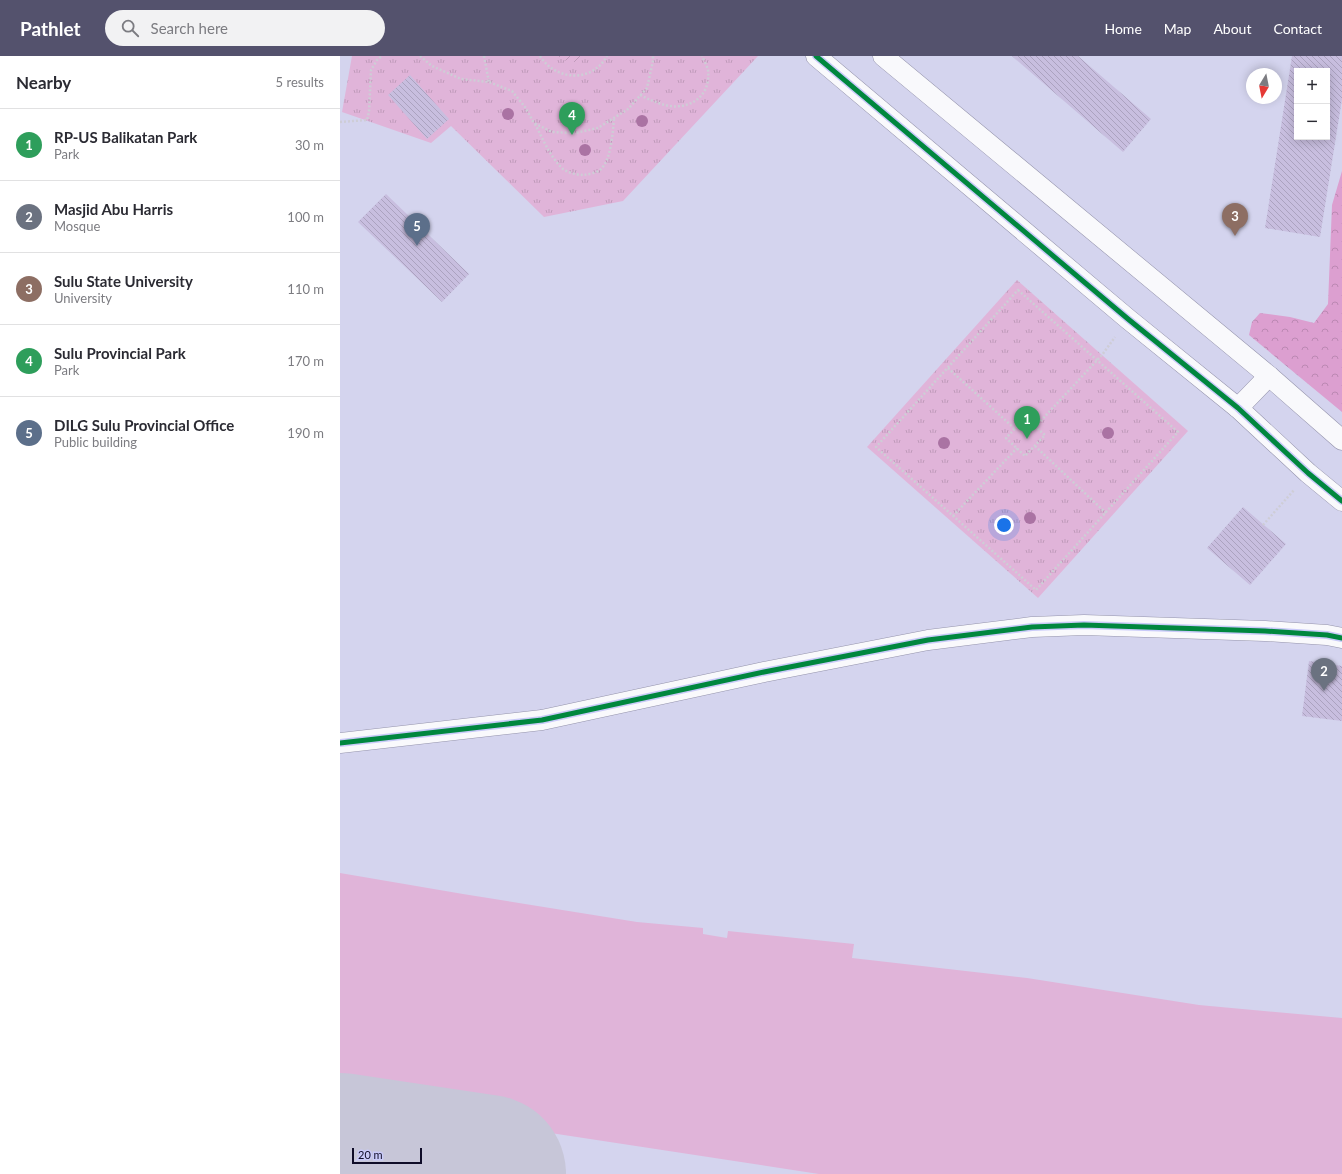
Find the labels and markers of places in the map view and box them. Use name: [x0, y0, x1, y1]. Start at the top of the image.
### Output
pin: 4: [559, 102, 585, 135]
pin: 3: [1222, 203, 1248, 236]
pin: 5: [404, 213, 430, 246]
pin: 1: [1014, 406, 1040, 439]
pin: 2: [1311, 658, 1337, 691]

